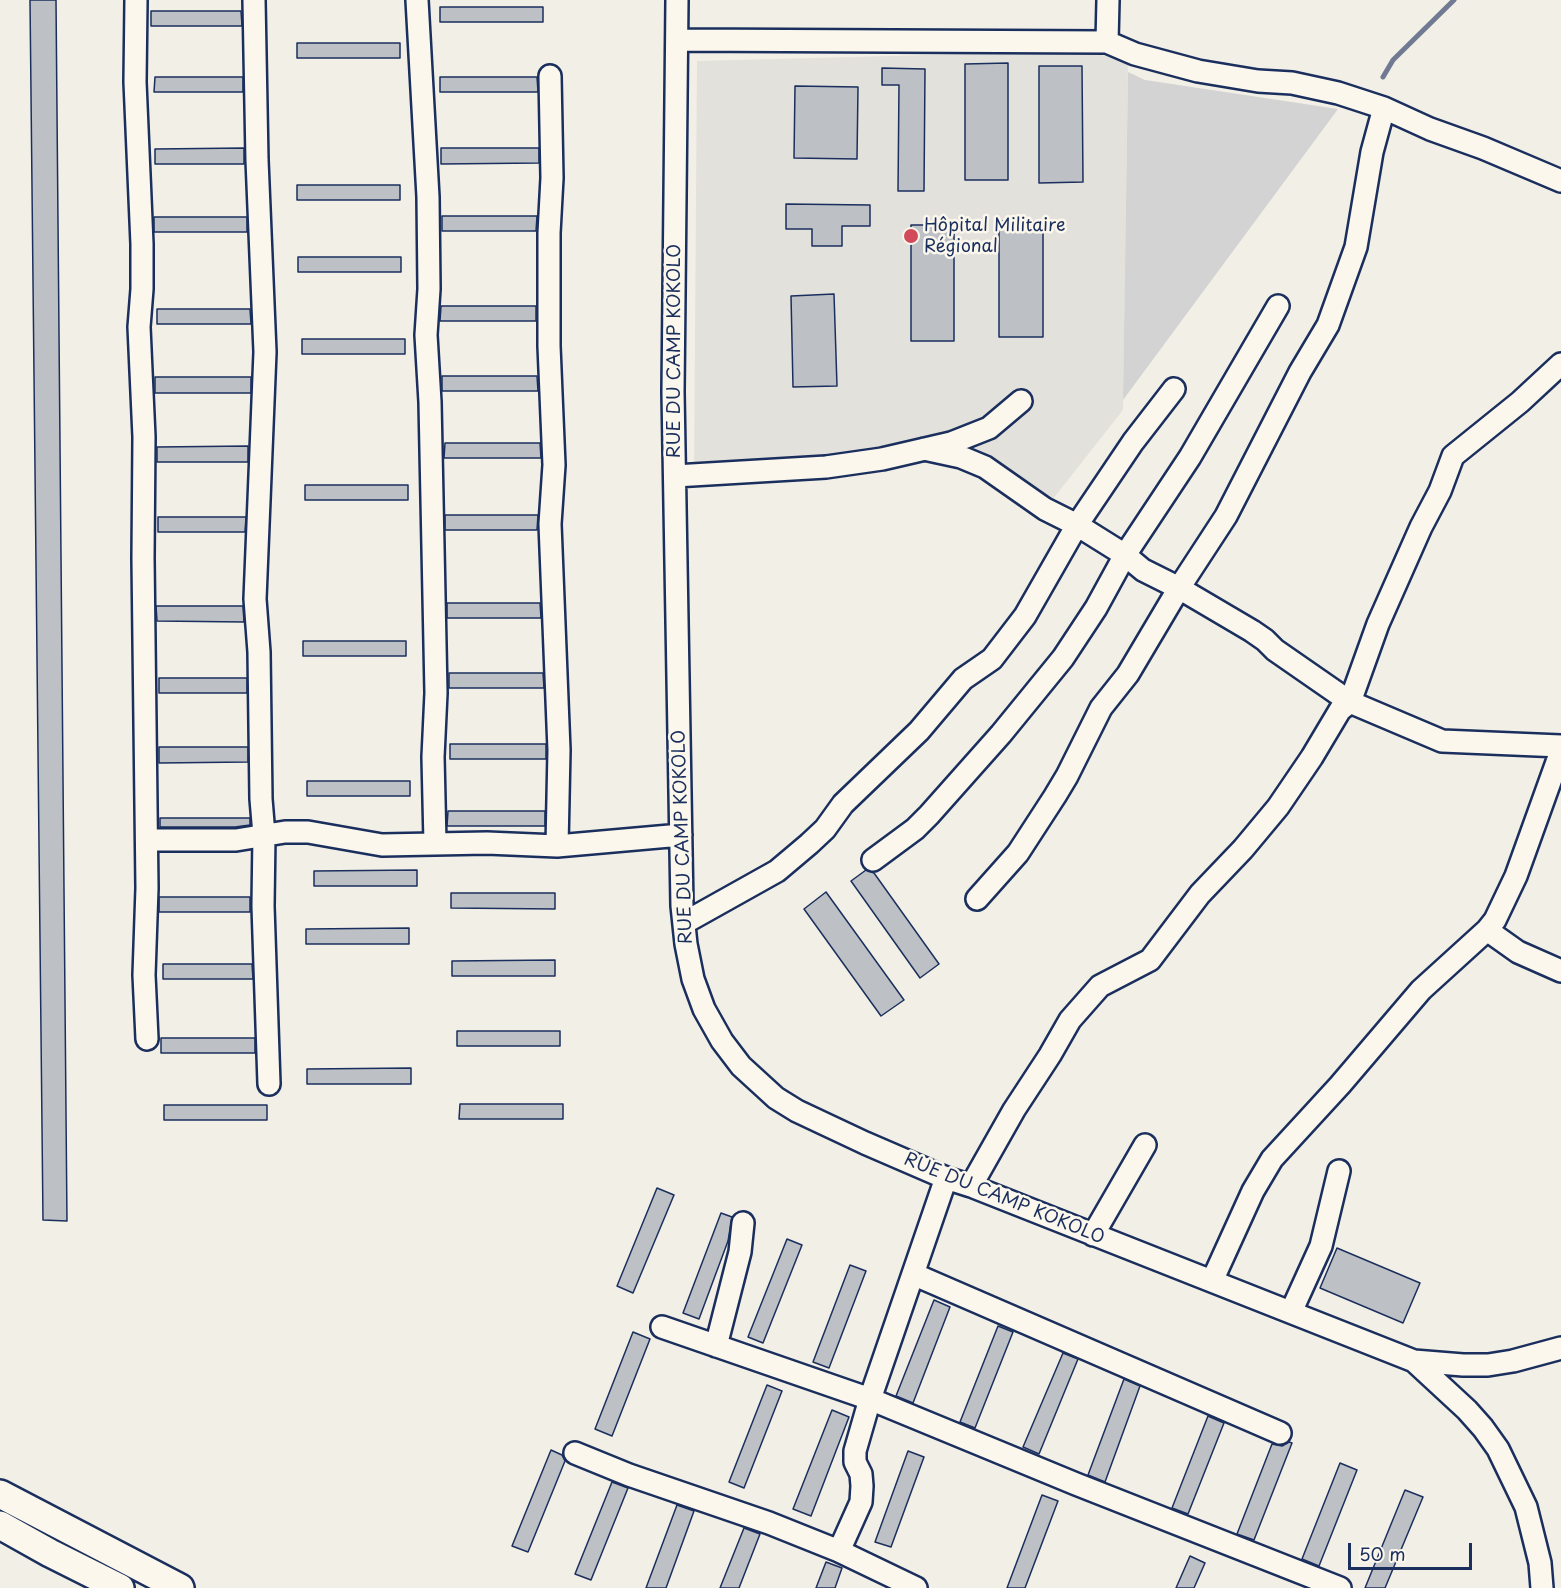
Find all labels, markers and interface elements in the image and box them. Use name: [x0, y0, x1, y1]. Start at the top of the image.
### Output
place label: Hôpital Militaire Régional: [924, 215, 1065, 258]
marker: Hôpital Militaire Régional: [902, 227, 920, 245]
street label: RUE DU CAMP KOKOLO: [664, 244, 686, 458]
street label: RUE DU CAMP KOKOLO: [668, 729, 698, 945]
street label: RUE DU CAMP KOKOLO: [900, 1149, 1108, 1249]
scale bar: [1351, 1531, 1476, 1569]
text: 50 m: [1359, 1540, 1406, 1567]

